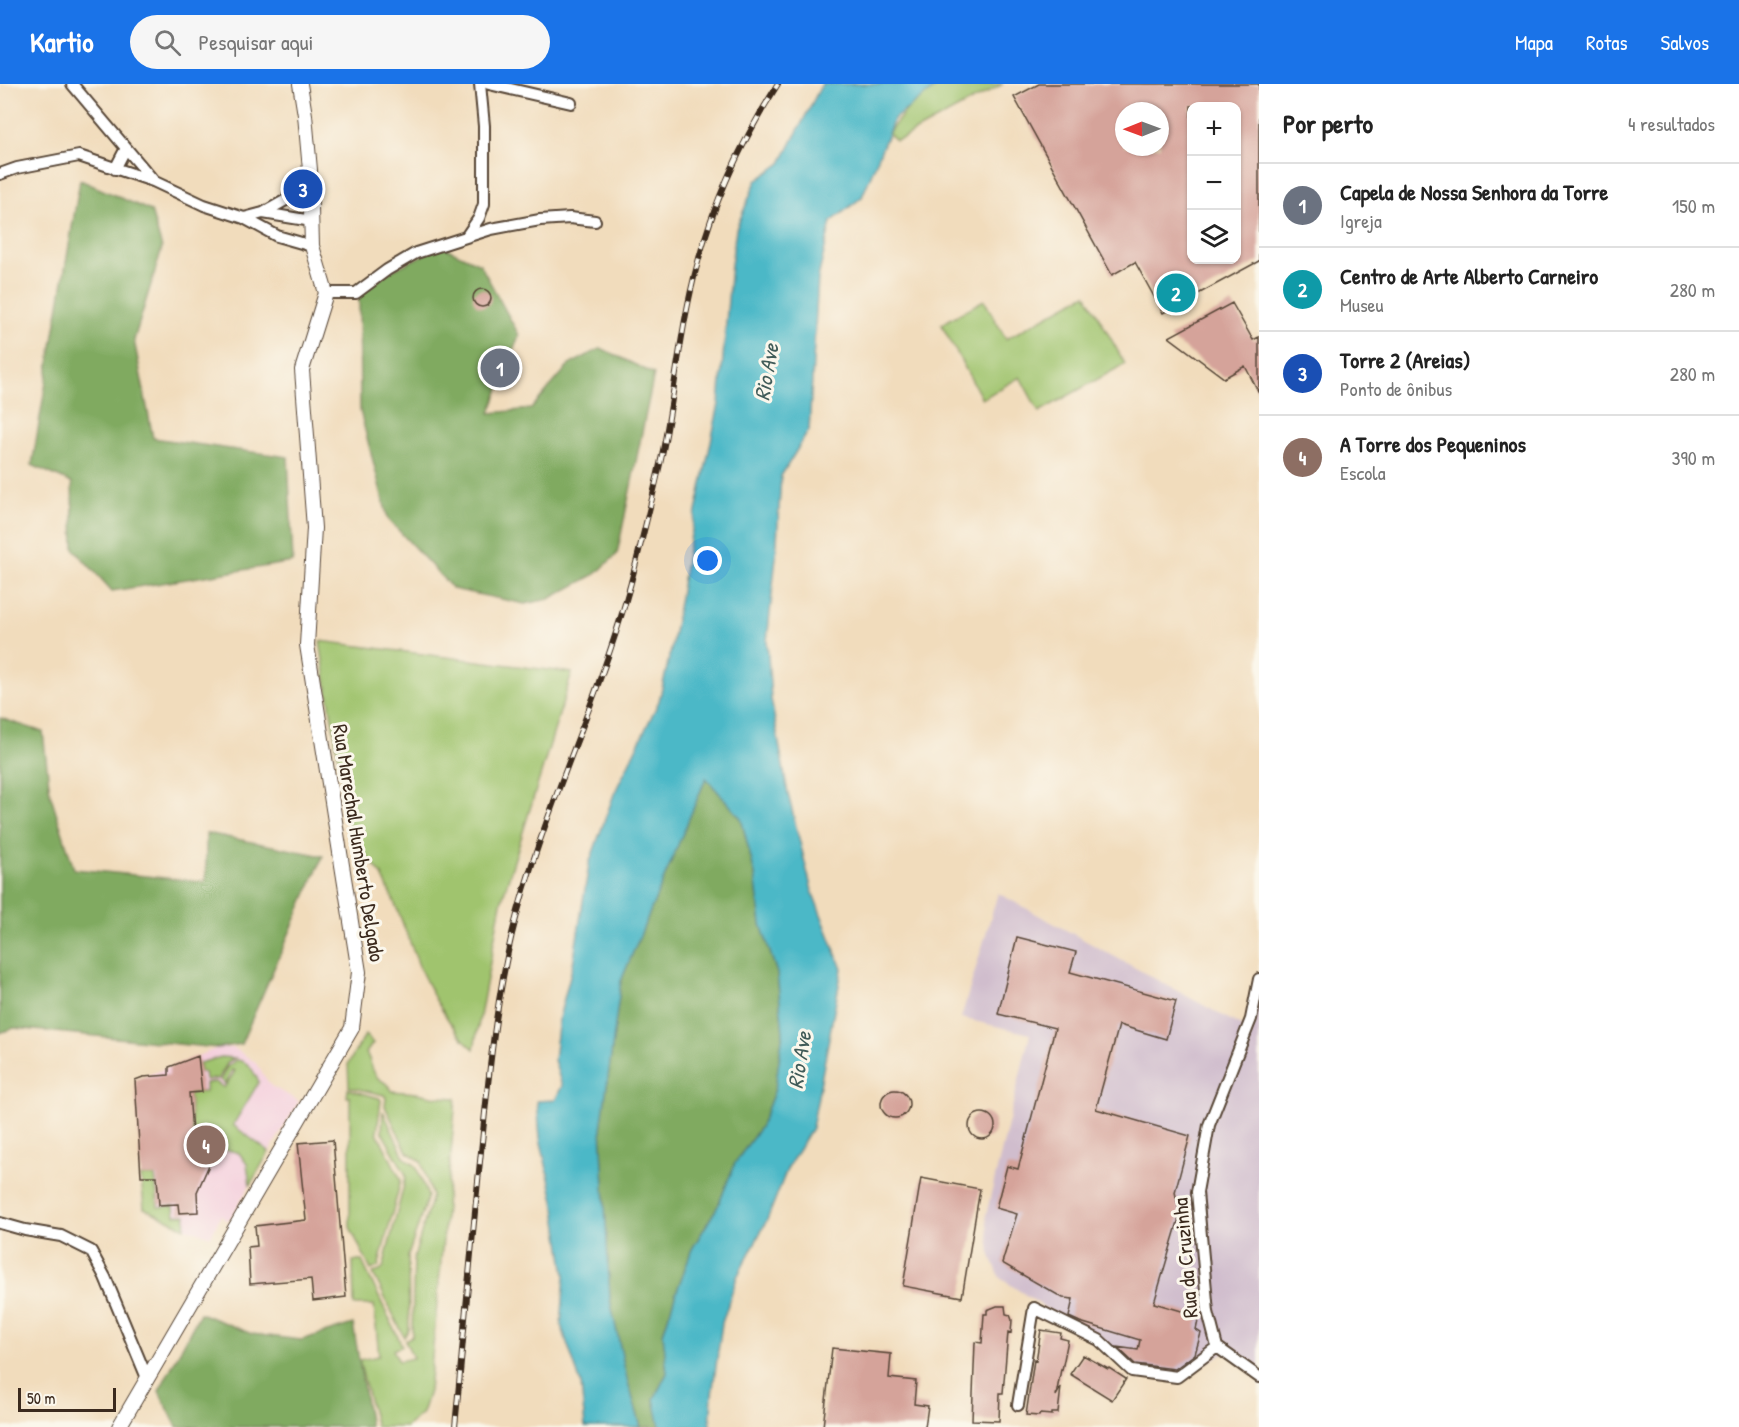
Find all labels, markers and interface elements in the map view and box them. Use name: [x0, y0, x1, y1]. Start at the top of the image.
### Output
search box: [130, 15, 550, 69]
text: Kartio: [30, 23, 94, 61]
icon: search: [151, 26, 184, 59]
text: Pesquisar aqui: [199, 27, 313, 57]
text: Mapa: [1515, 28, 1553, 57]
text: Rotas: [1586, 28, 1628, 57]
text: Salvos: [1661, 28, 1709, 57]
north arrow: [1115, 102, 1169, 156]
map controls: [1187, 102, 1241, 264]
button: +: [1187, 102, 1241, 156]
text: Por perto: [1283, 106, 1373, 141]
text: 4 resultados: [1628, 110, 1715, 137]
button: −: [1187, 156, 1241, 210]
pin: 3: [284, 166, 322, 212]
text: Capela de Nossa Senhora da Torre: [1340, 177, 1608, 207]
text: 1: [1299, 192, 1306, 219]
text: 150 m: [1672, 192, 1715, 219]
text: Igreja: [1340, 207, 1382, 234]
button: layers: [1187, 210, 1241, 264]
text: Centro de Arte Alberto Carneiro: [1340, 261, 1598, 291]
pin: 2: [1156, 270, 1196, 316]
text: 2: [1298, 276, 1307, 303]
text: 280 m: [1670, 276, 1715, 303]
text: Museu: [1340, 291, 1384, 318]
water label: Rio Ave: [746, 340, 786, 403]
text: Torre 2 (Areias): [1340, 345, 1471, 375]
pin: 1: [480, 346, 520, 390]
text: 3: [1298, 360, 1307, 387]
text: 280 m: [1670, 360, 1715, 387]
text: Ponto de ônibus: [1340, 375, 1452, 402]
text: A Torre dos Pequeninos: [1340, 429, 1526, 459]
text: 4: [1299, 444, 1306, 471]
text: 390 m: [1672, 444, 1715, 471]
text: Escola: [1340, 459, 1386, 486]
your location: [693, 546, 722, 575]
street label: Rua Marechal Humberto Delgado: [326, 722, 392, 964]
water label: Rio Ave: [780, 1028, 818, 1091]
pin: 4: [186, 1122, 226, 1168]
street label: Rua da Cruzinha: [1165, 1197, 1205, 1319]
scale bar: [18, 1385, 116, 1412]
text: 50 m: [27, 1387, 56, 1409]

